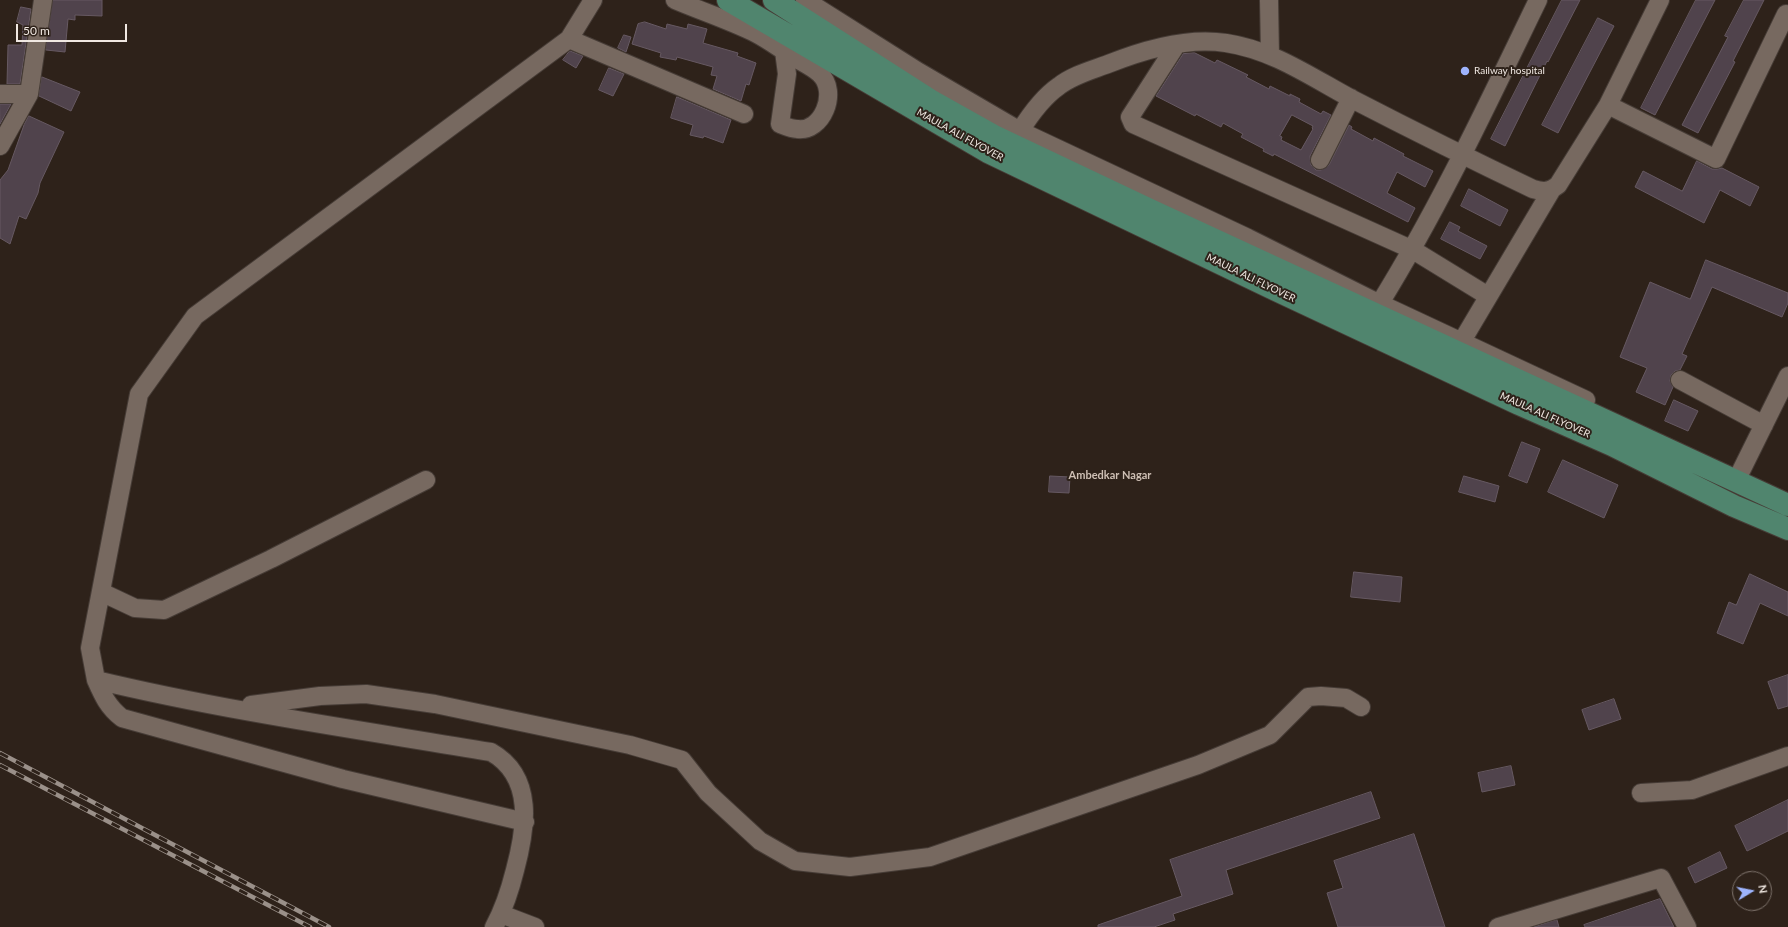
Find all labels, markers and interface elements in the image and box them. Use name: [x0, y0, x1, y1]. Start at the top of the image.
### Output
scale bar: [18, 16, 129, 42]
text: 50 m: [23, 23, 50, 38]
marker: Railway hospital: [1459, 65, 1471, 77]
place label: Railway hospital: [1474, 65, 1545, 77]
street label: MAULA ALI FLYOVER: [915, 106, 1005, 164]
street label: MAULA ALI FLYOVER: [1205, 251, 1297, 305]
street label: MAULA ALI FLYOVER: [1498, 390, 1592, 440]
district label: Ambedkar Nagar: [1069, 468, 1151, 482]
north arrow: [1732, 871, 1772, 911]
text: N: [1756, 884, 1770, 894]

